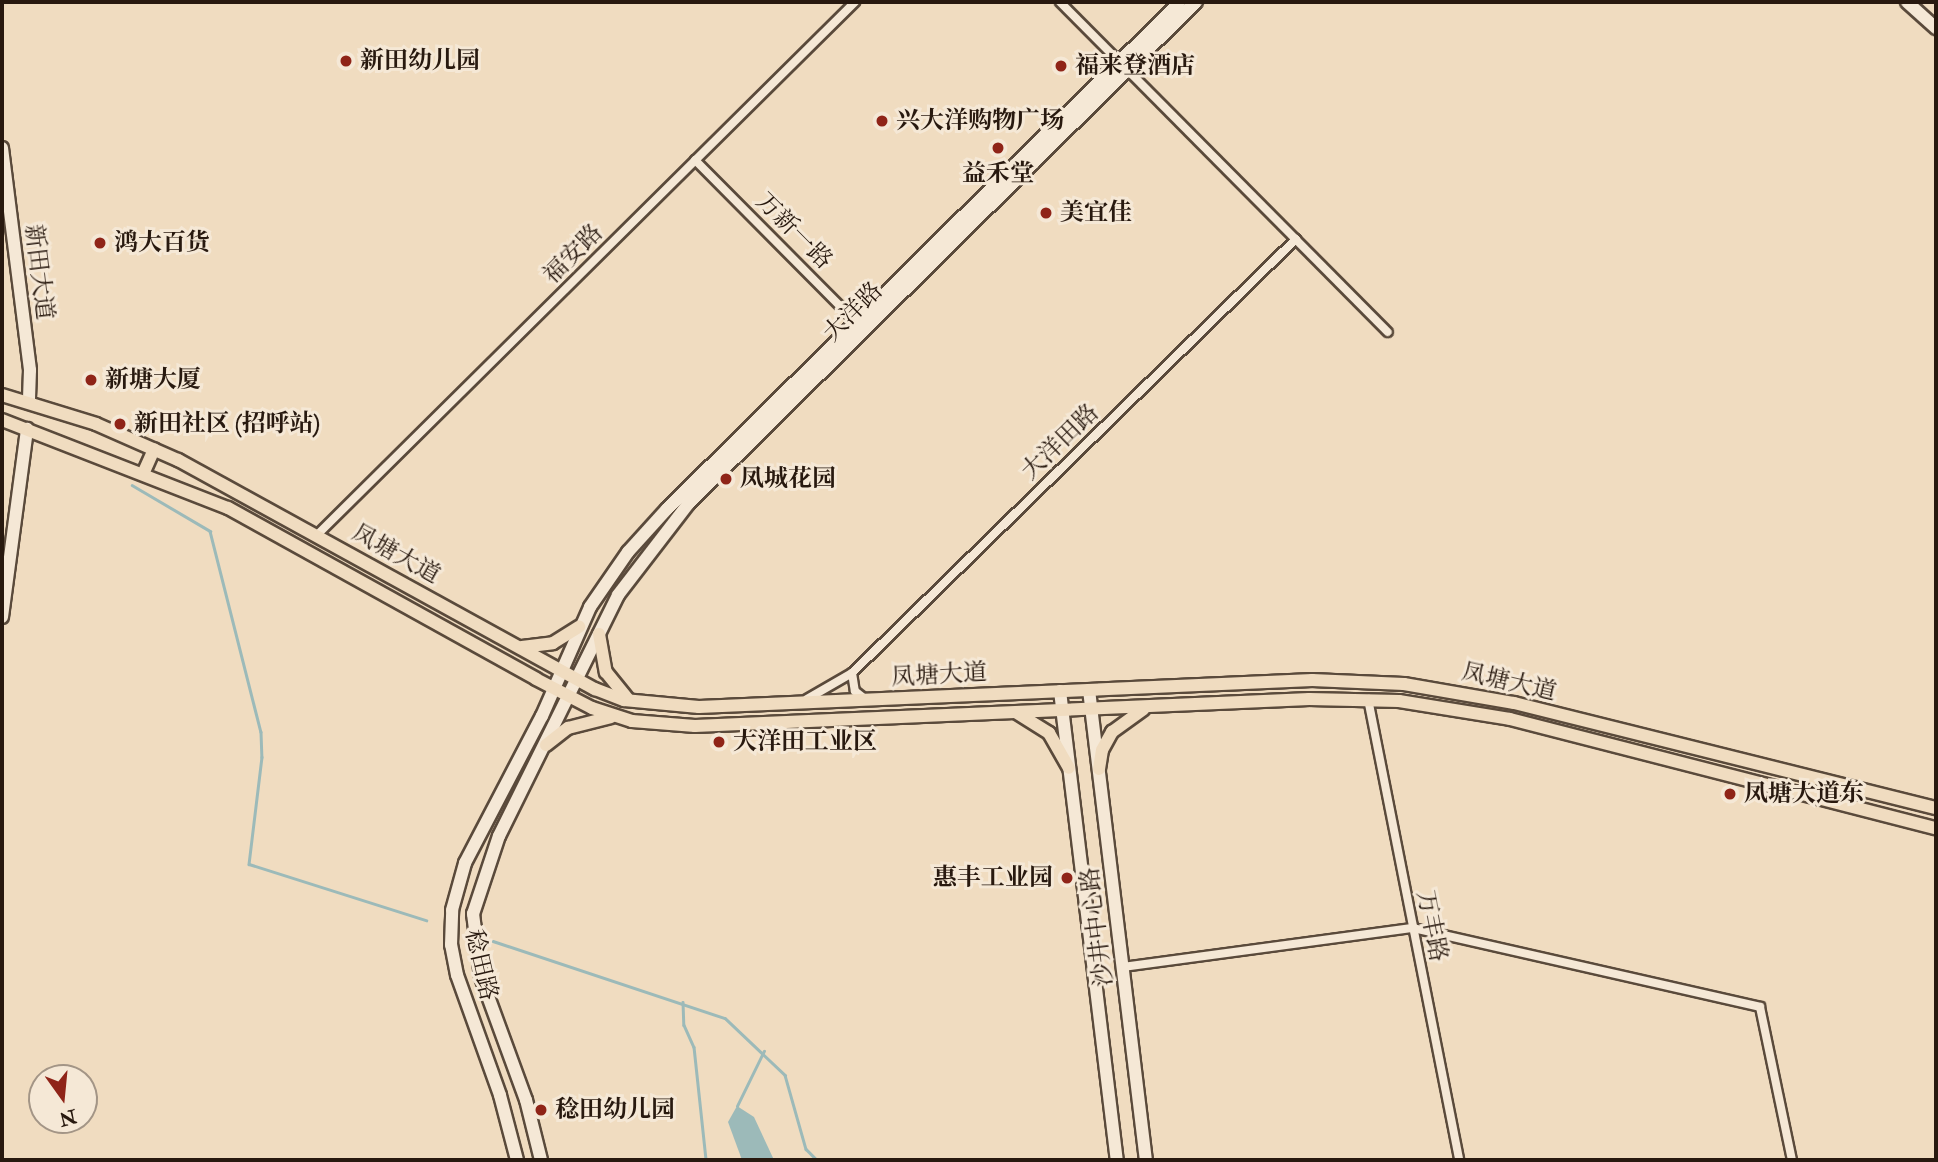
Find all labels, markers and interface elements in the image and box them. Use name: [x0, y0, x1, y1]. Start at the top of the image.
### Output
place label: 新田幼儿园: [360, 47, 480, 75]
place label: 福来登酒店: [1075, 52, 1195, 80]
marker: 新田幼儿园: [338, 53, 354, 69]
marker: 福来登酒店: [1053, 58, 1069, 74]
place label: 兴大洋购物广场: [896, 107, 1064, 135]
marker: 兴大洋购物广场: [874, 113, 890, 129]
marker: 益禾堂: [990, 140, 1006, 156]
place label: 益禾堂: [962, 160, 1034, 188]
street label: 万新一路: [750, 187, 838, 275]
place label: 美宜佳: [1060, 199, 1132, 227]
marker: 美宜佳: [1038, 205, 1054, 221]
street label: 福安路: [537, 218, 609, 290]
street label: 新田大道: [19, 223, 59, 321]
place label: 鸿大百货: [114, 229, 210, 257]
marker: 鸿大百货: [92, 235, 108, 251]
street label: 大洋路: [817, 276, 889, 348]
place label: 新塘大厦: [105, 366, 201, 394]
marker: 新塘大厦: [83, 372, 99, 388]
street label: 大洋田路: [1015, 398, 1105, 486]
place label: 新田社区 (招呼站): [134, 410, 320, 438]
marker: 新田社区 (招呼站): [112, 416, 128, 432]
place label: 凤城花园: [740, 465, 836, 493]
marker: 凤城花园: [718, 471, 734, 487]
street label: 凤塘大道: [347, 518, 445, 590]
street label: 凤塘大道: [1459, 657, 1559, 707]
street label: 凤塘大道: [890, 658, 988, 692]
place label: 大洋田工业区: [733, 728, 877, 756]
marker: 大洋田工业区: [711, 734, 727, 750]
place label: 凤塘大道东: [1744, 780, 1864, 808]
marker: 凤塘大道东: [1722, 786, 1738, 802]
place label: 惠丰工业园: [933, 864, 1053, 892]
street label: 沙井中心路: [1075, 866, 1119, 988]
marker: 惠丰工业园: [1059, 870, 1075, 886]
street label: 万丰路: [1411, 888, 1453, 964]
street label: 稔田路: [459, 927, 503, 1003]
north arrow: [28, 1064, 98, 1134]
place label: 稔田幼儿园: [555, 1096, 675, 1124]
marker: 稔田幼儿园: [533, 1102, 549, 1118]
text: N: [57, 1104, 79, 1131]

